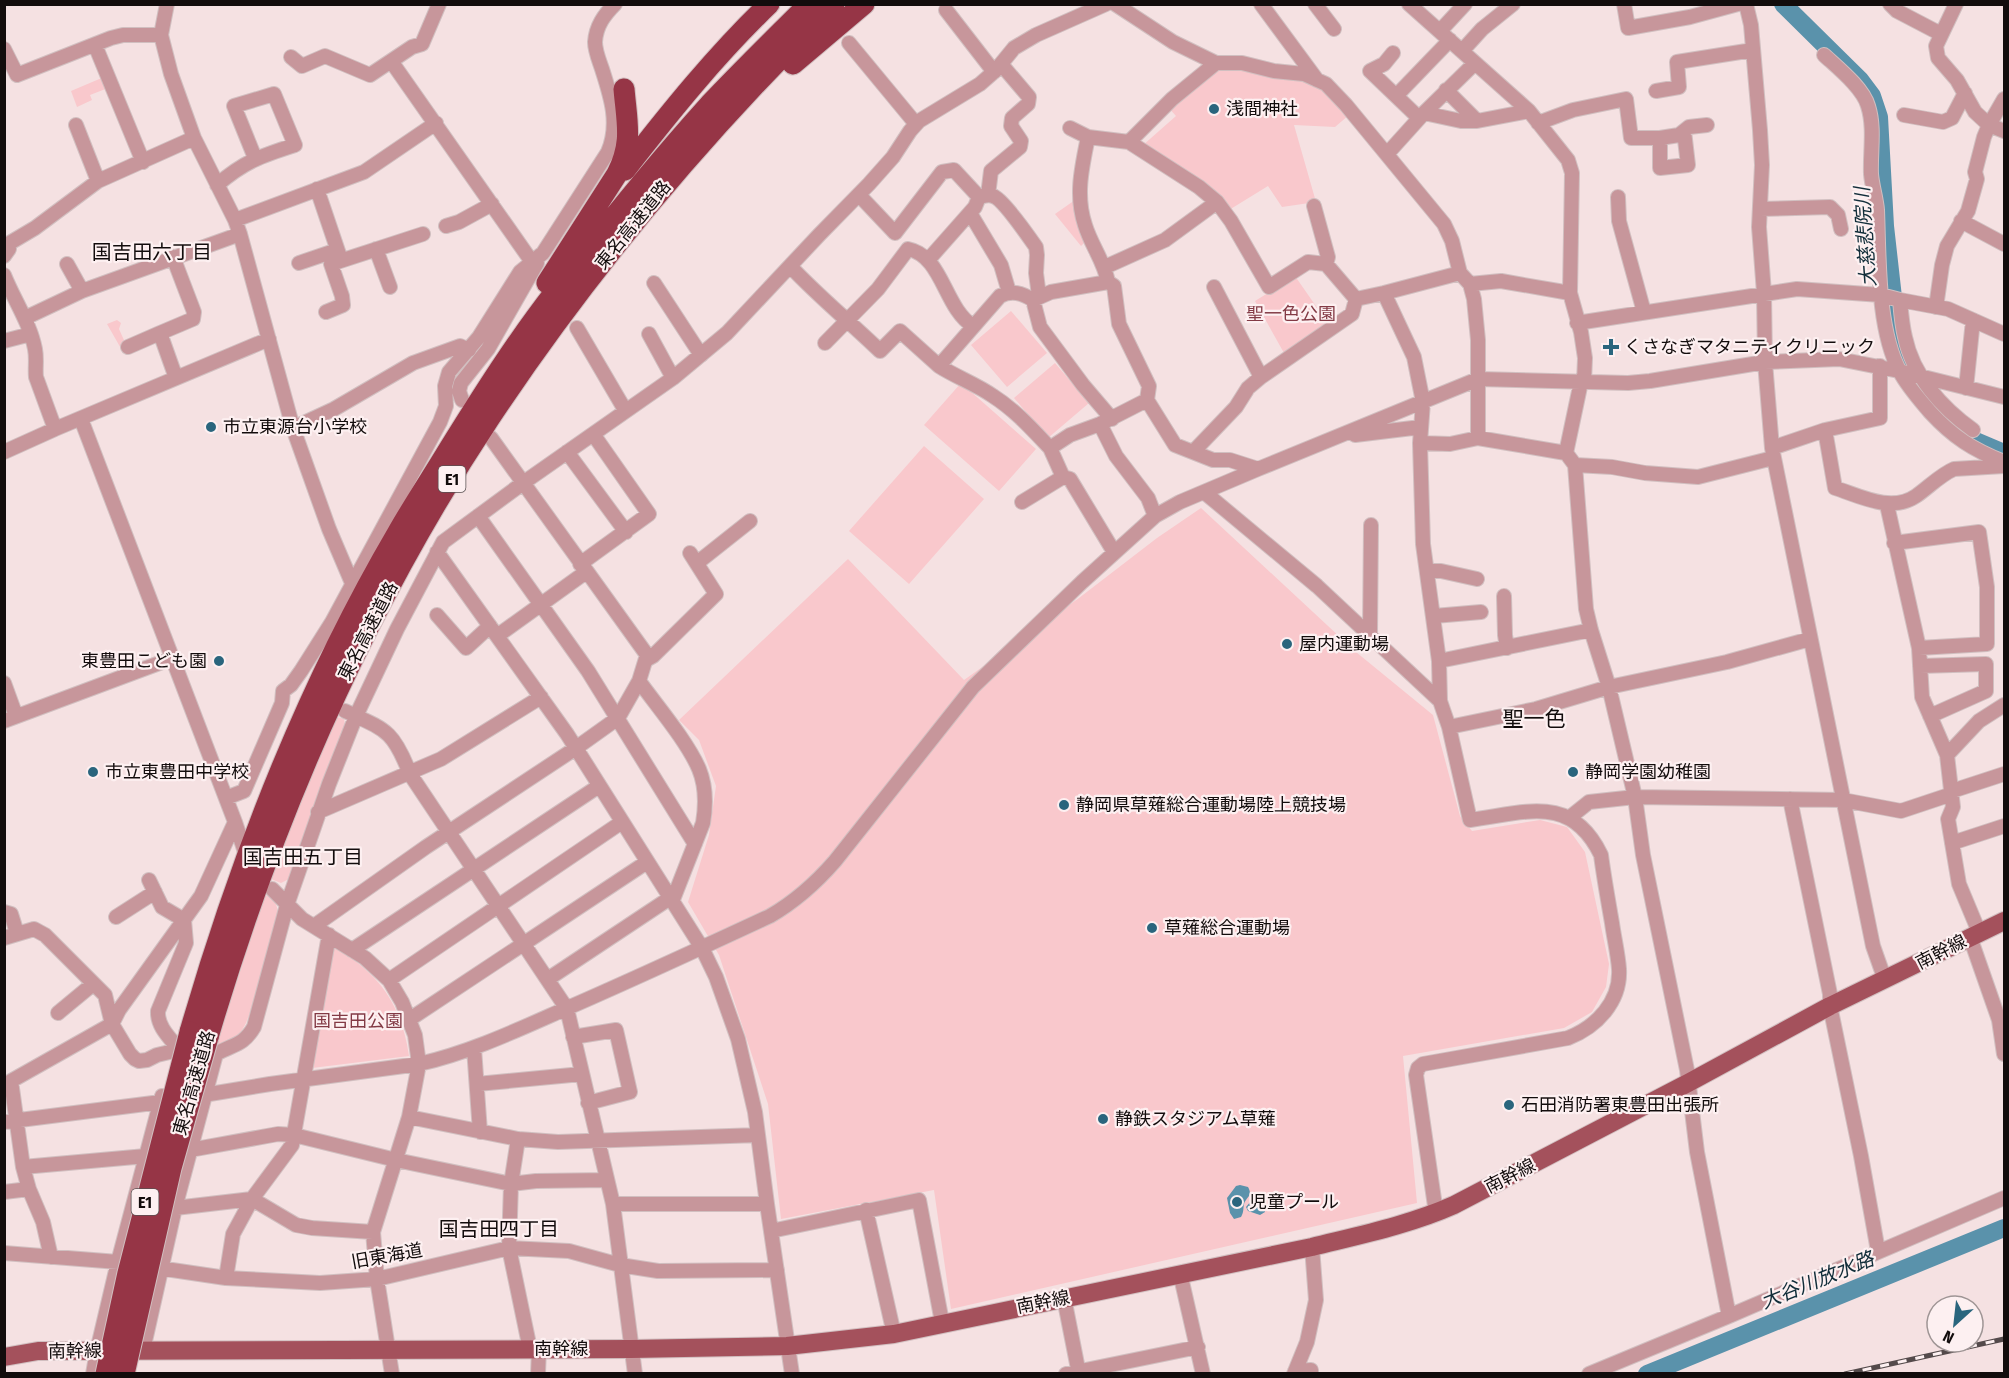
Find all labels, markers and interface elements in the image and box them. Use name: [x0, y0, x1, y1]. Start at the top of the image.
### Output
place label: 浅間神社: [1226, 98, 1298, 120]
marker: 浅間神社: [1207, 102, 1221, 116]
street label: 東名高速道路: [590, 176, 676, 274]
water label: 大慈悲院川: [1849, 184, 1880, 288]
district label: 国吉田六丁目: [92, 240, 212, 264]
park label: 聖一色公園: [1246, 303, 1336, 325]
place label: くさなぎマタニティクリニック: [1624, 336, 1875, 358]
marker: くさなぎマタニティクリニック: [1602, 338, 1620, 356]
place label: 市立東源台小学校: [223, 416, 367, 438]
marker: 市立東源台小学校: [204, 420, 218, 434]
road number: E1: [438, 466, 466, 492]
street label: 東名高速道路: [334, 578, 402, 684]
place label: 屋内運動場: [1299, 633, 1389, 655]
marker: 屋内運動場: [1280, 637, 1294, 651]
place label: 東豊田こども園: [81, 650, 207, 672]
marker: 東豊田こども園: [212, 654, 226, 668]
district label: 聖一色: [1503, 706, 1566, 732]
place label: 市立東豊田中学校: [105, 761, 249, 783]
place label: 静岡学園幼稚園: [1585, 761, 1711, 783]
marker: 市立東豊田中学校: [86, 765, 100, 779]
marker: 静岡学園幼稚園: [1566, 765, 1580, 779]
place label: 静岡県草薙総合運動場陸上競技場: [1076, 794, 1346, 816]
marker: 静岡県草薙総合運動場陸上競技場: [1057, 798, 1071, 812]
district label: 国吉田五丁目: [243, 845, 363, 869]
place label: 草薙総合運動場: [1164, 917, 1290, 939]
marker: 草薙総合運動場: [1145, 921, 1159, 935]
street label: 南幹線: [1912, 930, 1970, 974]
park label: 国吉田公園: [313, 1010, 403, 1032]
street label: 東名高速道路: [169, 1028, 219, 1138]
place label: 石田消防署東豊田出張所: [1521, 1094, 1719, 1116]
marker: 石田消防署東豊田出張所: [1502, 1098, 1516, 1112]
place label: 静鉄スタジアム草薙: [1115, 1108, 1276, 1130]
marker: 静鉄スタジアム草薙: [1096, 1112, 1110, 1126]
street label: 南幹線: [1481, 1154, 1539, 1198]
road number: E1: [132, 1189, 158, 1215]
place label: 児童プール: [1249, 1191, 1339, 1213]
marker: 児童プール: [1230, 1195, 1244, 1209]
district label: 国吉田四丁目: [439, 1217, 559, 1241]
street label: 旧東海道: [350, 1239, 424, 1273]
water label: 大谷川放水路: [1757, 1246, 1879, 1314]
street label: 南幹線: [1014, 1286, 1072, 1318]
north arrow: [1925, 1294, 1985, 1354]
text: N: [1940, 1326, 1957, 1348]
street label: 南幹線: [534, 1338, 588, 1360]
street label: 南幹線: [48, 1340, 102, 1362]

